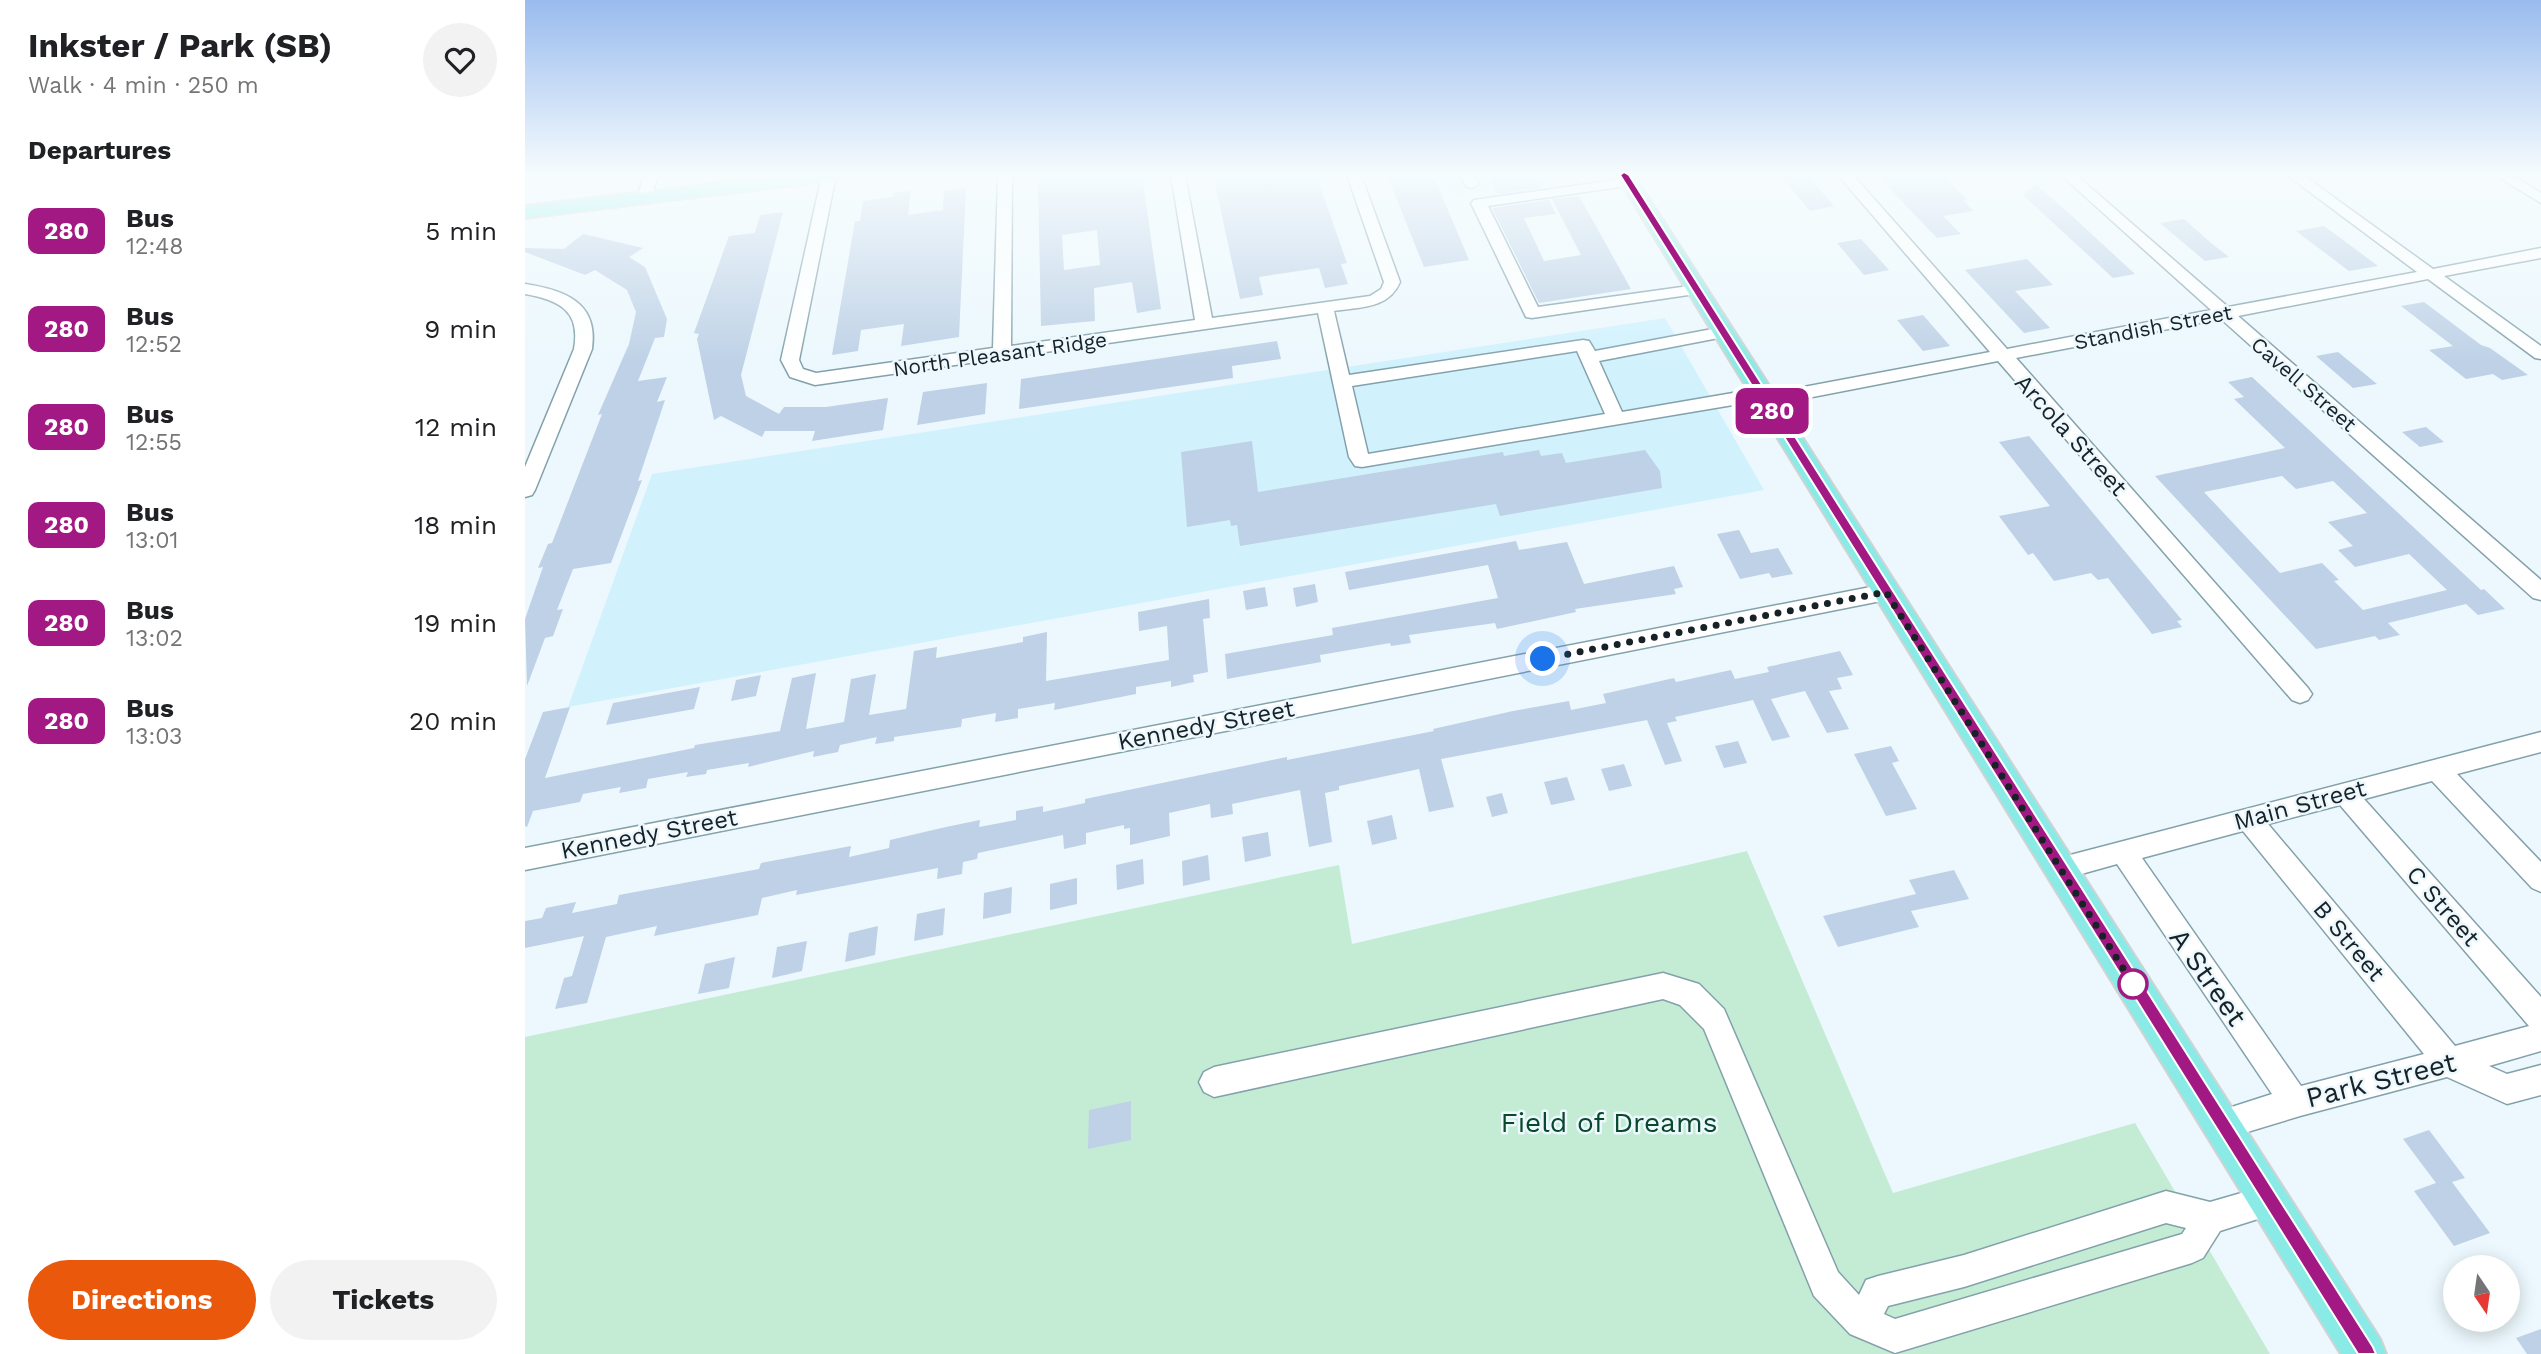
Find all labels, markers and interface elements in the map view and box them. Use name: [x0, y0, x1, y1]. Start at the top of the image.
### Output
button: heart: [423, 23, 497, 97]
text: Inkster / Park (SB): [28, 26, 332, 65]
text: Walk · 4 min · 250 m: [28, 72, 259, 99]
text: Departures: [28, 135, 171, 165]
text: Bus: [126, 203, 174, 233]
text: 5 min: [425, 216, 497, 246]
text: 280: [44, 217, 89, 245]
text: 12:48: [126, 233, 183, 260]
street label: Standish Street: [2072, 299, 2234, 355]
text: Bus: [126, 301, 174, 331]
text: 9 min: [424, 314, 497, 344]
text: 280: [44, 315, 89, 343]
street label: North Pleasant Ridge: [891, 327, 1109, 381]
text: 12:52: [126, 331, 182, 358]
street label: Cavell Street: [2246, 331, 2362, 437]
street label: Arcola Street: [2009, 368, 2133, 502]
line badge: 280: [1732, 388, 1812, 434]
text: 280: [1750, 397, 1794, 425]
text: Bus: [126, 399, 174, 429]
text: 12 min: [415, 412, 497, 442]
text: 280: [44, 413, 89, 441]
text: 12:55: [126, 429, 182, 456]
text: Bus: [126, 497, 174, 527]
text: 18 min: [414, 510, 497, 540]
text: 280: [44, 511, 89, 539]
text: 13:01: [126, 527, 178, 554]
text: Bus: [126, 595, 174, 625]
text: 19 min: [414, 608, 497, 638]
text: 280: [44, 609, 89, 637]
text: 13:02: [126, 625, 183, 652]
your location: [1525, 641, 1560, 676]
text: Bus: [126, 693, 174, 723]
street label: Kennedy Street: [1115, 694, 1297, 756]
text: 20 min: [409, 706, 497, 736]
text: 280: [44, 707, 89, 735]
text: 13:03: [126, 723, 182, 750]
street label: Main Street: [2231, 774, 2369, 836]
street label: Kennedy Street: [558, 803, 740, 865]
street label: C Street: [2401, 860, 2485, 952]
street label: B Street: [2307, 895, 2391, 987]
street label: A Street: [2163, 922, 2254, 1032]
unlabelled marker: [2118, 969, 2148, 999]
street label: Park Street: [2303, 1045, 2460, 1115]
park label: Field of Dreams: [1501, 1106, 1717, 1139]
north arrow: [2443, 1255, 2520, 1332]
map controls: [2443, 1255, 2520, 1332]
button: Directions: [28, 1260, 256, 1340]
button: Tickets: [270, 1260, 497, 1340]

